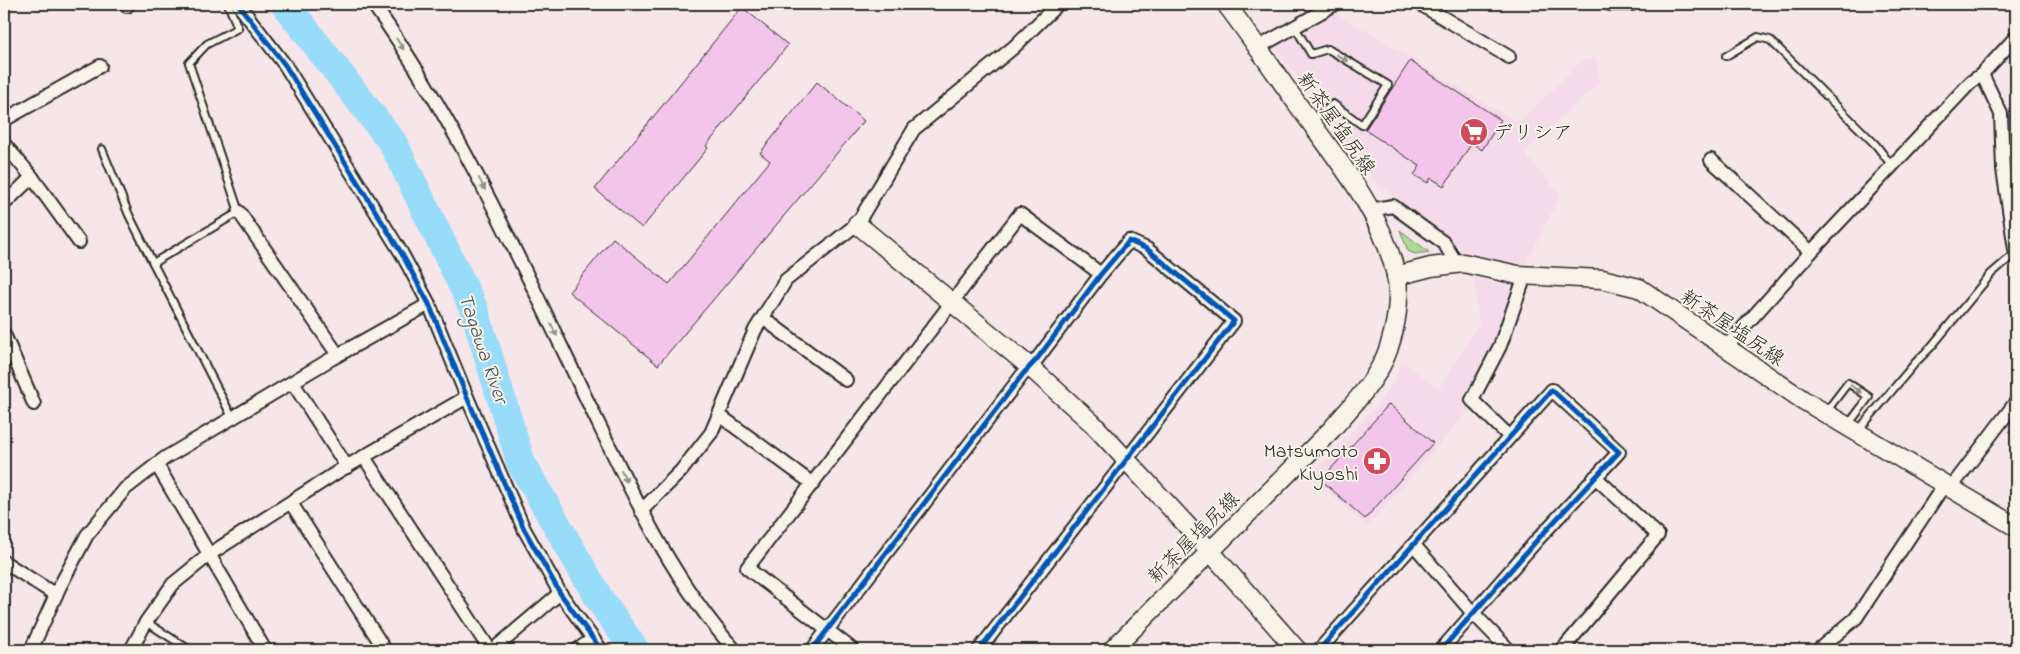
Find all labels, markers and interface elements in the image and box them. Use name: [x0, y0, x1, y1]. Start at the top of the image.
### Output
one-way arrow: [395, 38, 405, 51]
one-way arrow: [1336, 53, 1349, 62]
street label: 新茶屋塩尻線: [1289, 67, 1381, 182]
supermarket icon: デリシア: [1459, 117, 1489, 147]
place label: デリシア: [1493, 120, 1573, 149]
one-way arrow: [478, 177, 486, 192]
street label: 新茶屋塩尻線: [1674, 283, 1789, 375]
water label: Tagawa River: [448, 290, 516, 410]
one-way arrow: [550, 323, 558, 337]
one-way arrow: [1849, 384, 1863, 394]
place label: Matsumoto Kiyoshi: [1264, 438, 1358, 490]
pharmacy icon: Matsumoto Kiyoshi: [1362, 446, 1392, 476]
one-way arrow: [620, 469, 629, 484]
street label: 新茶屋塩尻線: [1142, 486, 1247, 591]

